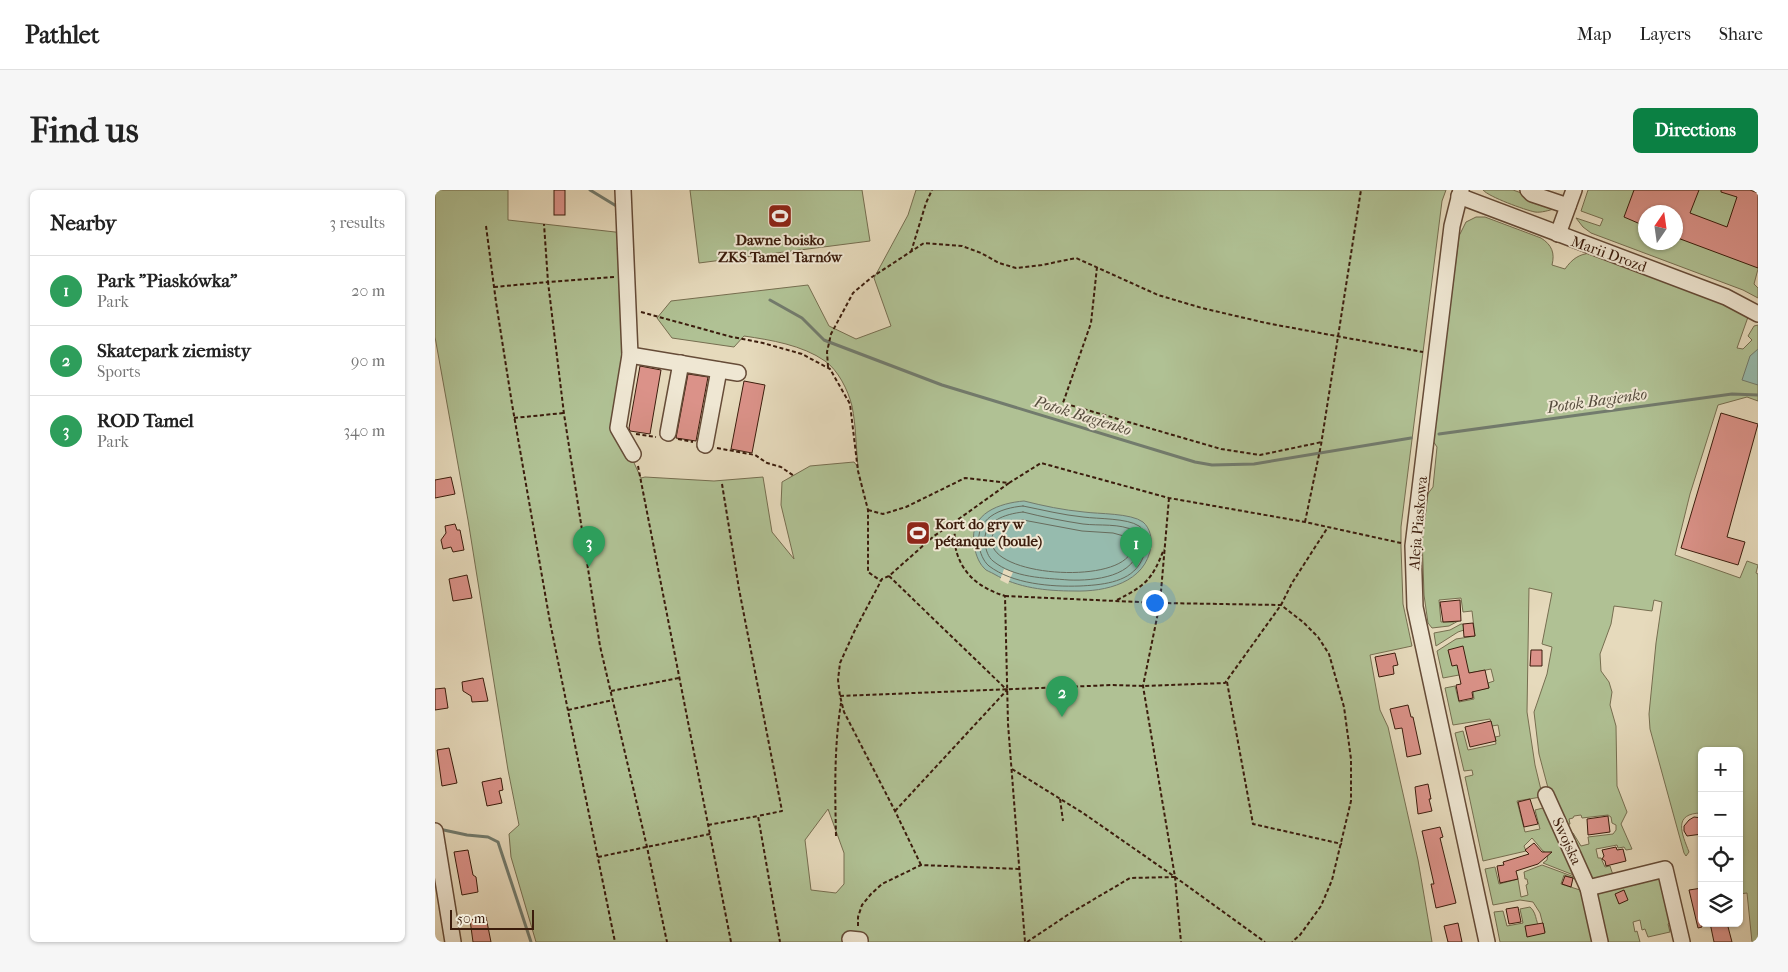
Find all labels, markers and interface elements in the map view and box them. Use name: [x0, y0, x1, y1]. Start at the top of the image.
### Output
text: Pathlet: [25, 21, 99, 49]
text: Map: [1577, 24, 1611, 45]
text: Layers: [1639, 24, 1691, 45]
text: Share: [1719, 24, 1763, 45]
button: Directions: [1633, 108, 1758, 153]
text: Find us: [30, 110, 139, 151]
sports icon: Dawne boisko ZKS Tamel Tarnów: [767, 203, 793, 229]
north arrow: [1638, 205, 1683, 250]
text: Nearby: [50, 211, 116, 235]
text: 3 results: [329, 213, 385, 232]
place label: Dawne boisko ZKS Tamel Tarnów: [718, 231, 843, 266]
street label: Marii Drozd: [1569, 232, 1650, 276]
text: Park "Piaskówka": [97, 270, 237, 292]
text: 1: [63, 281, 69, 300]
text: 20 m: [351, 281, 385, 300]
text: Park: [97, 292, 129, 311]
text: Skatepark ziemisty: [97, 340, 251, 362]
text: 2: [62, 351, 70, 370]
text: 90 m: [351, 351, 385, 370]
text: Sports: [97, 362, 140, 381]
water label: Potok Bagienko: [1545, 384, 1649, 417]
water label: Potok Bagienko: [1031, 391, 1134, 439]
text: ROD Tamel: [97, 410, 194, 432]
text: 3: [63, 421, 69, 440]
text: 340 m: [343, 421, 385, 440]
text: Park: [97, 432, 129, 451]
street label: Aleja Piaskowa: [1405, 474, 1431, 572]
place label: Kort do gry w pétanque (boule): [934, 515, 1042, 550]
sports icon: Kort do gry w pétanque (boule): [905, 520, 931, 546]
pin: 3: [573, 526, 605, 567]
pin: 1: [1120, 527, 1152, 568]
your location: [1142, 590, 1168, 616]
pin: 2: [1046, 676, 1078, 717]
map controls: [1698, 747, 1743, 927]
button: +: [1698, 747, 1743, 792]
button: −: [1698, 792, 1743, 837]
street label: Swojska: [1548, 815, 1586, 868]
button: locate: [1698, 837, 1743, 882]
button: layers: [1698, 882, 1743, 927]
scale bar: [450, 907, 534, 930]
text: 50 m: [457, 910, 485, 927]

